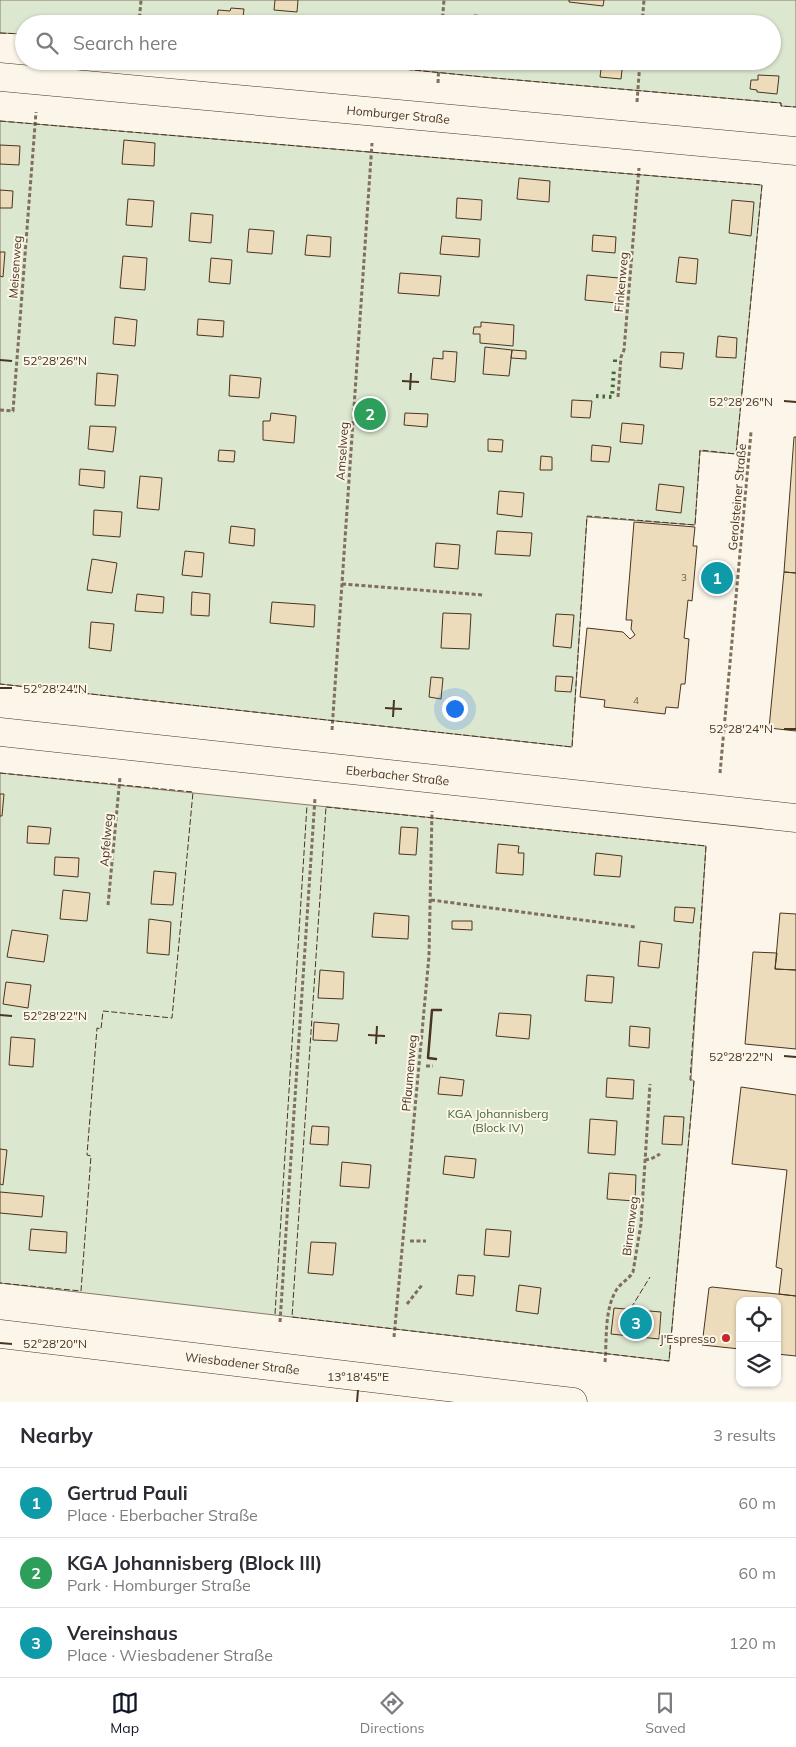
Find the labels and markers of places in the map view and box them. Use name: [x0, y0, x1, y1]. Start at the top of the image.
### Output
pin: 2: [354, 395, 386, 433]
pin: 1: [701, 559, 733, 597]
pin: 3: [620, 1304, 652, 1342]
place label: J'Espresso: [660, 1331, 716, 1346]
marker: J'Espresso: [720, 1332, 732, 1344]

